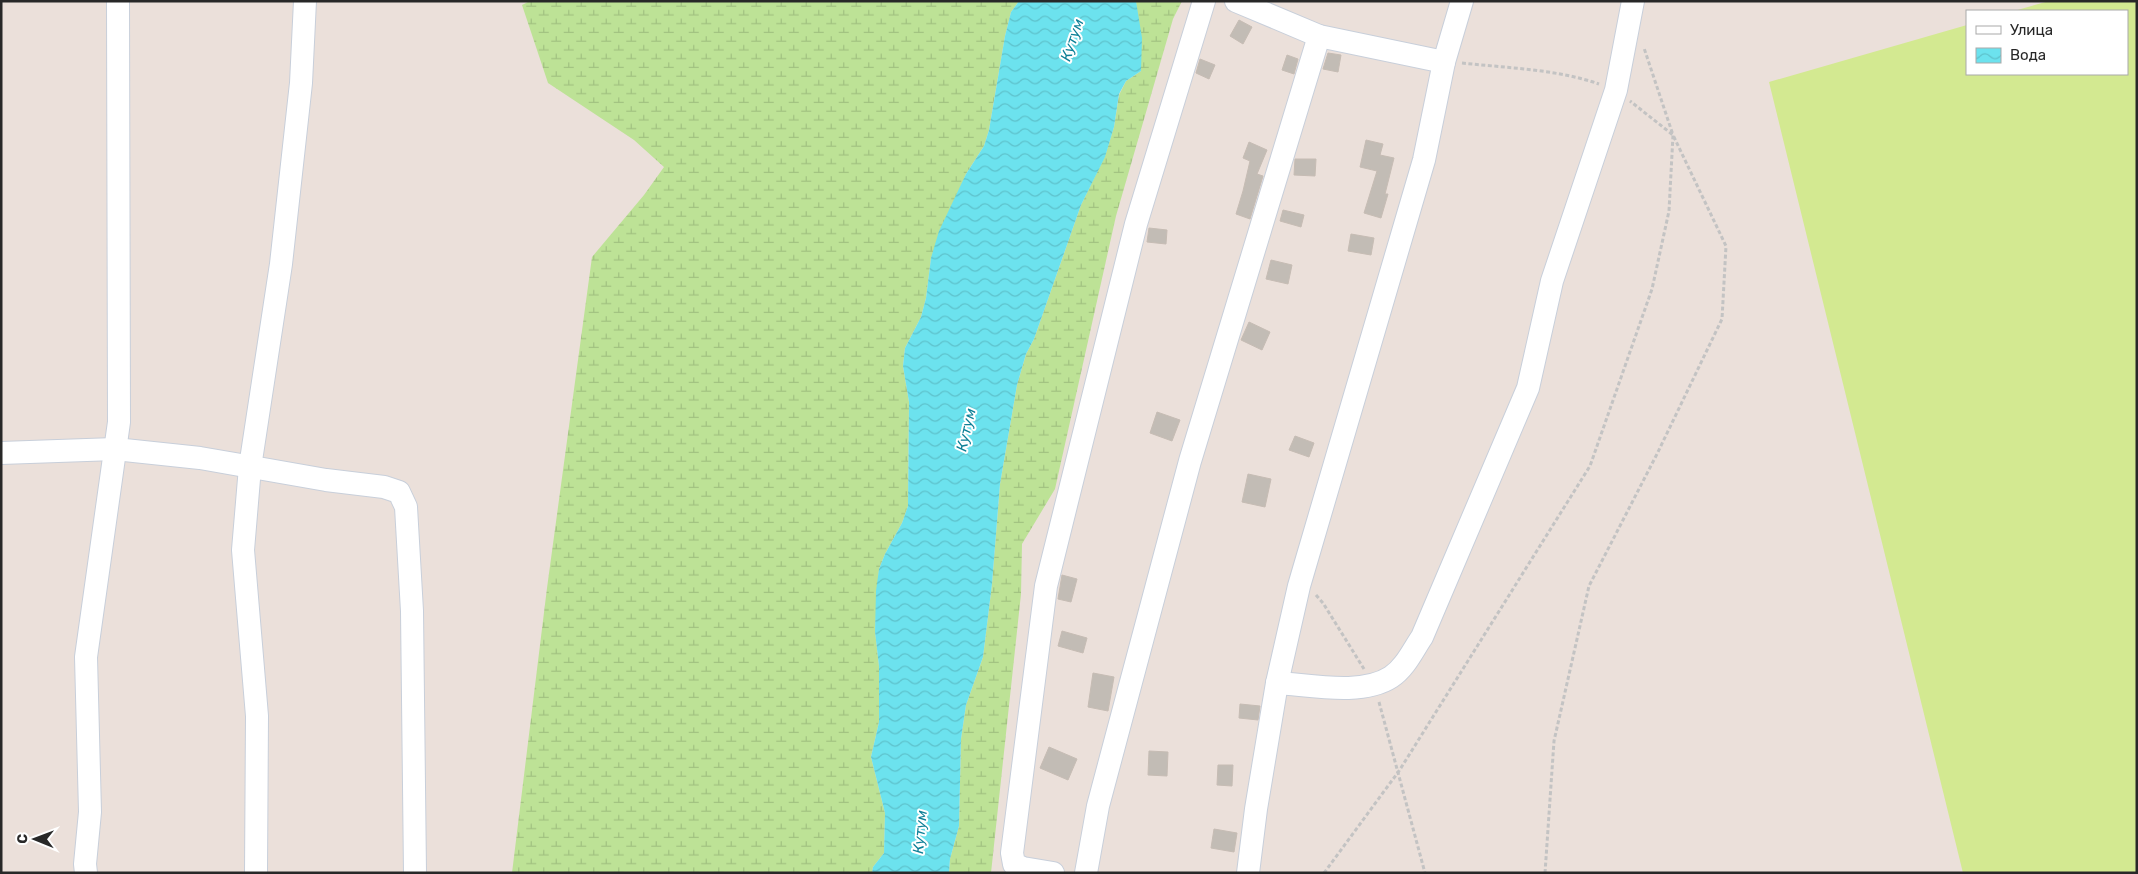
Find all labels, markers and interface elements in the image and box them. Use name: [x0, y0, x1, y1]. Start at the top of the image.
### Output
legend: [1966, 10, 2128, 75]
water label: Кутум: [1056, 16, 1088, 64]
text: Улица: [2010, 21, 2053, 39]
text: Вода: [2010, 46, 2046, 64]
water label: Кутум: [952, 407, 980, 453]
water label: Кутум: [909, 810, 931, 854]
north arrow: [10, 814, 60, 864]
text: С: [14, 834, 31, 844]

